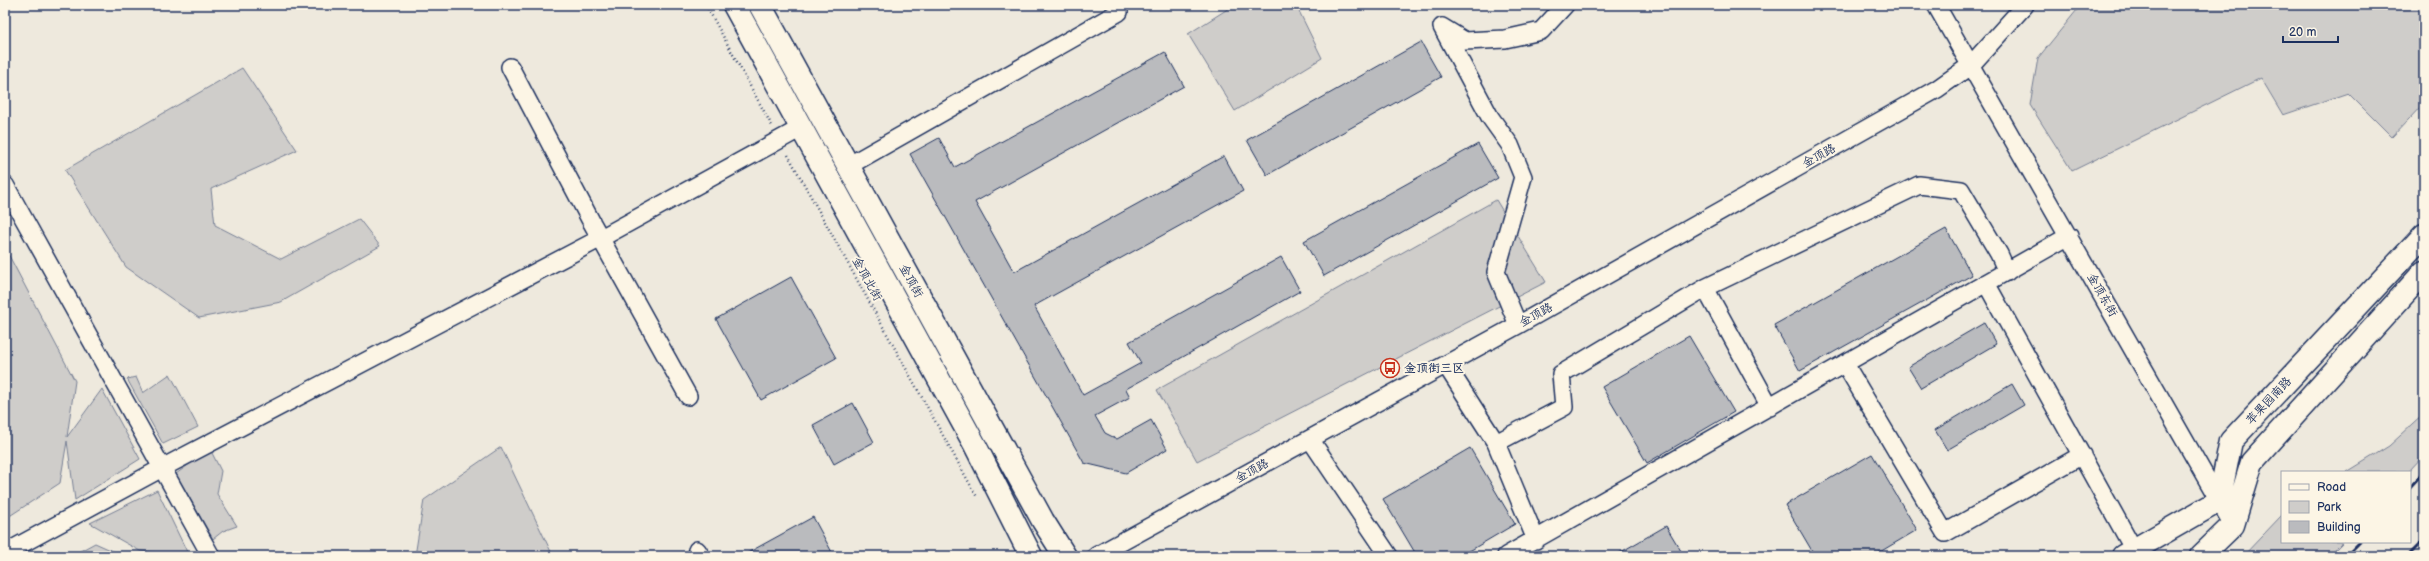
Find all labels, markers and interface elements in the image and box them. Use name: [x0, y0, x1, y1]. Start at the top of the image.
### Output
scale bar: [2283, 18, 2338, 44]
text: 20 m: [2289, 25, 2316, 40]
street label: 金顶路: [1800, 141, 1838, 171]
street label: 金顶北街: [849, 254, 885, 304]
street label: 金顶街: [896, 262, 926, 300]
street label: 金顶东街: [2084, 270, 2120, 320]
street label: 金顶路: [1517, 300, 1555, 330]
bus stop icon: 金顶街三区: [1379, 357, 1401, 379]
place label: 金顶街三区: [1404, 361, 1464, 376]
street label: 苹果园南路: [2243, 374, 2295, 428]
street label: 金顶路: [1233, 456, 1271, 486]
legend: [2281, 471, 2411, 543]
text: Road: [2317, 480, 2346, 495]
text: Park: [2317, 500, 2341, 515]
text: Building: [2317, 520, 2361, 535]

